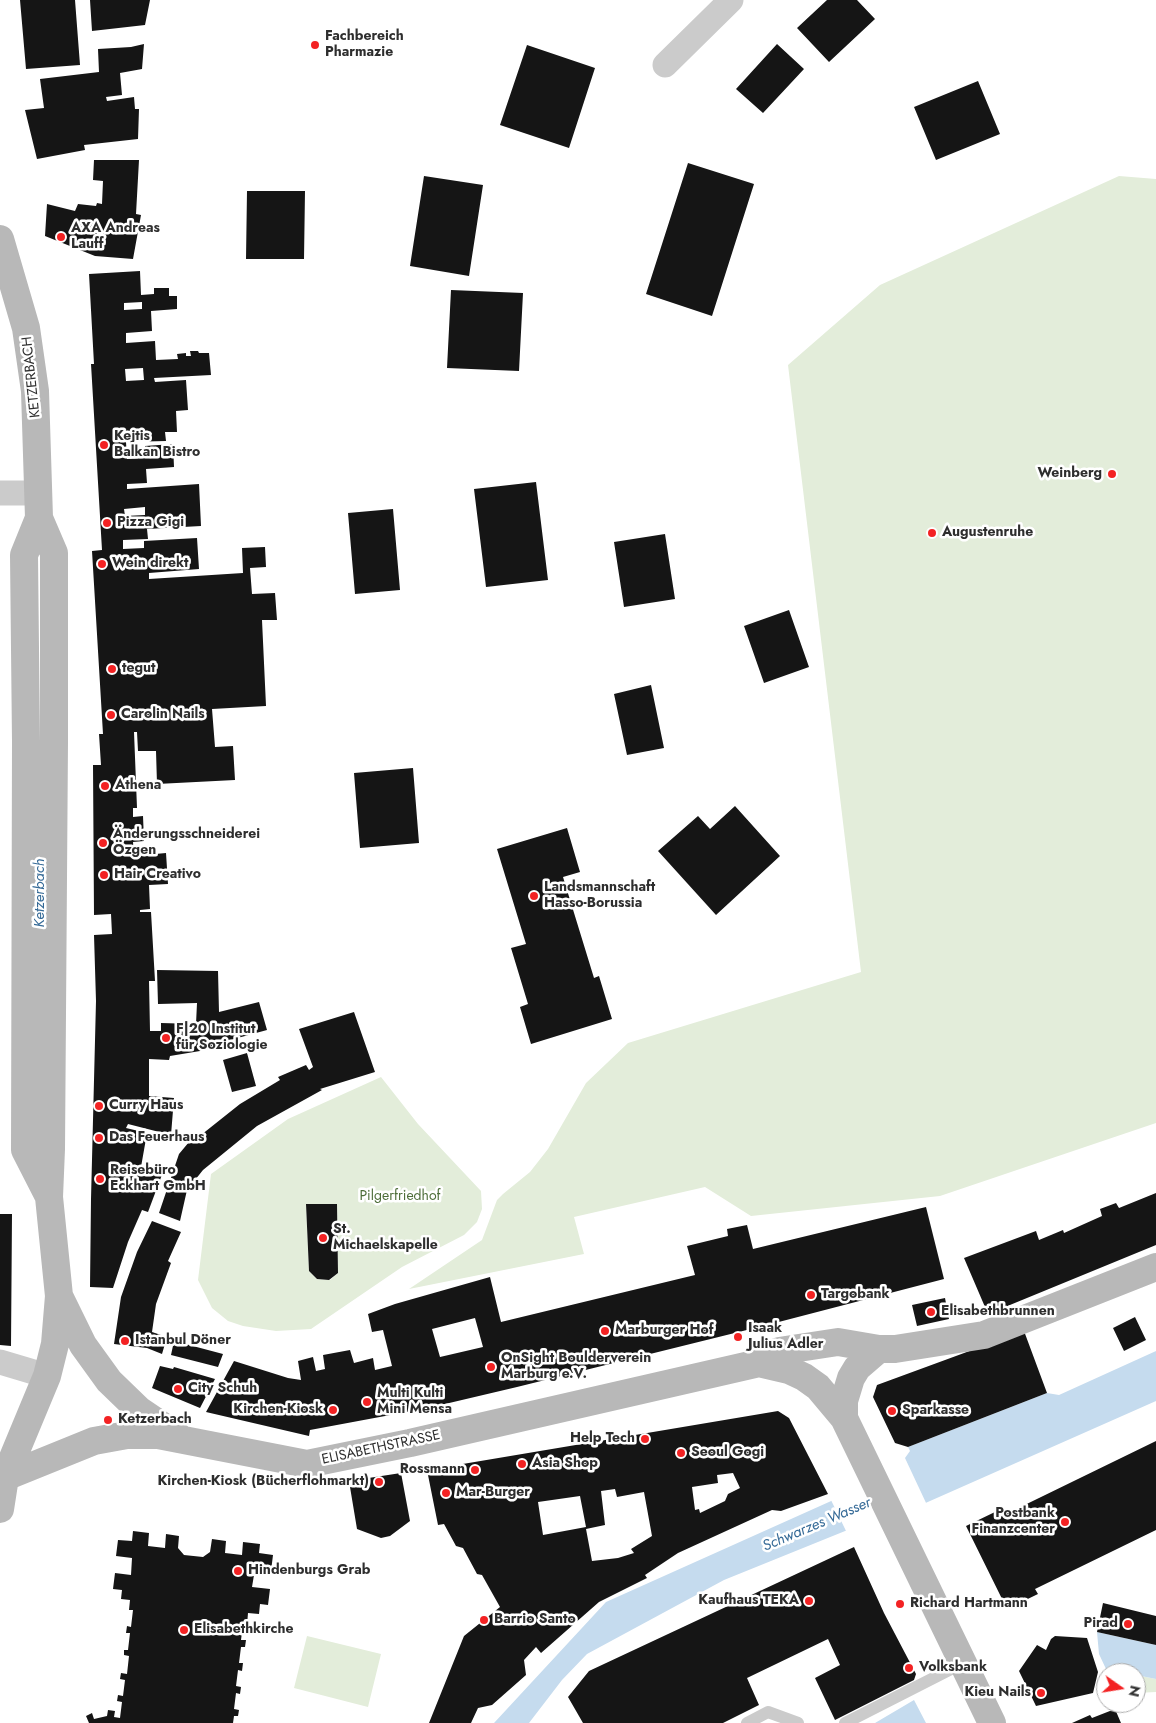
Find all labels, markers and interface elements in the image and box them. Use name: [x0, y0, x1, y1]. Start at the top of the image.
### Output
place label: Fachbereich Pharmazie: [325, 29, 404, 62]
marker: Fachbereich Pharmazie: [309, 39, 321, 51]
place label: AXA Andreas Lauff: [71, 221, 160, 253]
marker: AXA Andreas Lauff: [55, 231, 67, 243]
street label: KETZERBACH: [19, 335, 45, 419]
place label: Kejtis Balkan Bistro: [114, 429, 200, 462]
marker: Kejtis Balkan Bistro: [98, 439, 110, 451]
place label: Weinberg: [1038, 466, 1102, 482]
marker: Weinberg: [1106, 468, 1118, 480]
place label: Pizza Gigi: [117, 515, 184, 531]
marker: Pizza Gigi: [101, 517, 113, 529]
place label: Augustenruhe: [942, 525, 1033, 541]
marker: Augustenruhe: [926, 527, 938, 539]
place label: Wein direkt: [112, 556, 189, 572]
marker: Wein direkt: [96, 558, 108, 570]
place label: tegut: [122, 661, 156, 677]
marker: tegut: [106, 663, 118, 675]
place label: Carolin Nails: [121, 707, 205, 723]
marker: Carolin Nails: [105, 709, 117, 721]
place label: Athena: [115, 778, 161, 794]
marker: Athena: [99, 780, 111, 792]
place label: Änderungsschneiderei Özgen: [113, 827, 260, 860]
marker: Änderungsschneiderei Özgen: [97, 837, 109, 849]
water label: Ketzerbach: [31, 859, 49, 927]
place label: Hair Creativo: [114, 867, 201, 883]
marker: Hair Creativo: [98, 869, 110, 881]
place label: Landsmannschaft Hasso-Borussia: [544, 880, 655, 912]
marker: Landsmannschaft Hasso-Borussia: [528, 890, 540, 902]
place label: F|20 Institut für Soziologie: [176, 1022, 268, 1054]
marker: F|20 Institut für Soziologie: [160, 1032, 172, 1044]
place label: Curry Haus: [109, 1098, 183, 1114]
marker: Curry Haus: [93, 1100, 105, 1112]
place label: Das Feuerhaus: [109, 1130, 205, 1146]
marker: Das Feuerhaus: [93, 1132, 105, 1144]
place label: Reisebüro Eckhart GmbH: [110, 1163, 206, 1196]
marker: Reisebüro Eckhart GmbH: [94, 1173, 106, 1185]
park label: Pilgerfriedhof: [359, 1189, 441, 1205]
place label: St. Michaelskapelle: [333, 1222, 438, 1254]
marker: St. Michaelskapelle: [317, 1232, 329, 1244]
place label: Targobank: [821, 1287, 890, 1303]
marker: Targobank: [805, 1289, 817, 1301]
place label: Elisabethbrunnen: [941, 1304, 1055, 1320]
marker: Elisabethbrunnen: [925, 1306, 937, 1318]
place label: Isaak Julius Adler: [748, 1321, 823, 1354]
place label: Marburger Hof: [615, 1323, 714, 1339]
marker: Marburger Hof: [599, 1325, 611, 1337]
marker: Isaak Julius Adler: [732, 1331, 744, 1343]
place label: Istanbul Döner: [135, 1333, 231, 1349]
marker: Istanbul Döner: [119, 1335, 131, 1347]
place label: OnSight Boulderverein Marburg e.V.: [501, 1351, 651, 1384]
marker: OnSight Boulderverein Marburg e.V.: [485, 1361, 497, 1373]
place label: City Schuh: [188, 1381, 257, 1397]
marker: City Schuh: [172, 1383, 184, 1395]
place label: Multi Kulti Mini Mensa: [377, 1386, 452, 1418]
marker: Multi Kulti Mini Mensa: [361, 1396, 373, 1408]
place label: Kirchen-Kiosk: [233, 1402, 323, 1418]
place label: Sparkasse: [902, 1403, 969, 1419]
marker: Kirchen-Kiosk: [327, 1404, 339, 1416]
marker: Sparkasse: [886, 1405, 898, 1417]
place label: Ketzerbach: [118, 1412, 192, 1428]
marker: Ketzerbach: [102, 1414, 114, 1426]
street label: ELISABETHSTRASSE: [320, 1427, 442, 1469]
place label: Help Tech: [570, 1431, 635, 1447]
marker: Help Tech: [639, 1433, 651, 1445]
place label: Seoul Gogi: [691, 1445, 764, 1461]
marker: Seoul Gogi: [675, 1447, 687, 1459]
place label: Asia Shop: [532, 1456, 598, 1472]
marker: Asia Shop: [516, 1458, 528, 1470]
place label: Rossmann: [400, 1462, 465, 1478]
marker: Rossmann: [469, 1464, 481, 1476]
place label: Kirchen-Kiosk (Bücherflohmarkt): [157, 1474, 369, 1490]
marker: Kirchen-Kiosk (Bücherflohmarkt): [373, 1476, 385, 1488]
place label: Mar-Burger: [456, 1485, 530, 1501]
marker: Mar-Burger: [440, 1487, 452, 1499]
water label: Schwarzes Wasser: [760, 1494, 874, 1556]
place label: Postbank Finanzcenter: [971, 1506, 1055, 1538]
marker: Postbank Finanzcenter: [1059, 1516, 1071, 1528]
place label: Hindenburgs Grab: [248, 1563, 370, 1579]
marker: Hindenburgs Grab: [232, 1565, 244, 1577]
place label: Kaufhaus TEKA: [698, 1593, 799, 1609]
marker: Kaufhaus TEKA: [803, 1595, 815, 1607]
place label: Richard Hartmann: [910, 1596, 1028, 1612]
marker: Richard Hartmann: [894, 1598, 906, 1610]
place label: Barrio Santo: [494, 1612, 576, 1628]
marker: Barrio Santo: [478, 1614, 490, 1626]
place label: Pirad: [1083, 1616, 1118, 1632]
marker: Pirad: [1122, 1618, 1134, 1630]
place label: Elisabethkirche: [194, 1622, 293, 1638]
marker: Elisabethkirche: [178, 1624, 190, 1636]
place label: Volksbank: [919, 1660, 987, 1676]
marker: Volksbank: [903, 1662, 915, 1674]
north arrow: [1096, 1663, 1146, 1713]
text: N: [1124, 1683, 1146, 1699]
place label: Kieu Nails: [964, 1685, 1031, 1701]
marker: Kieu Nails: [1035, 1687, 1047, 1699]

